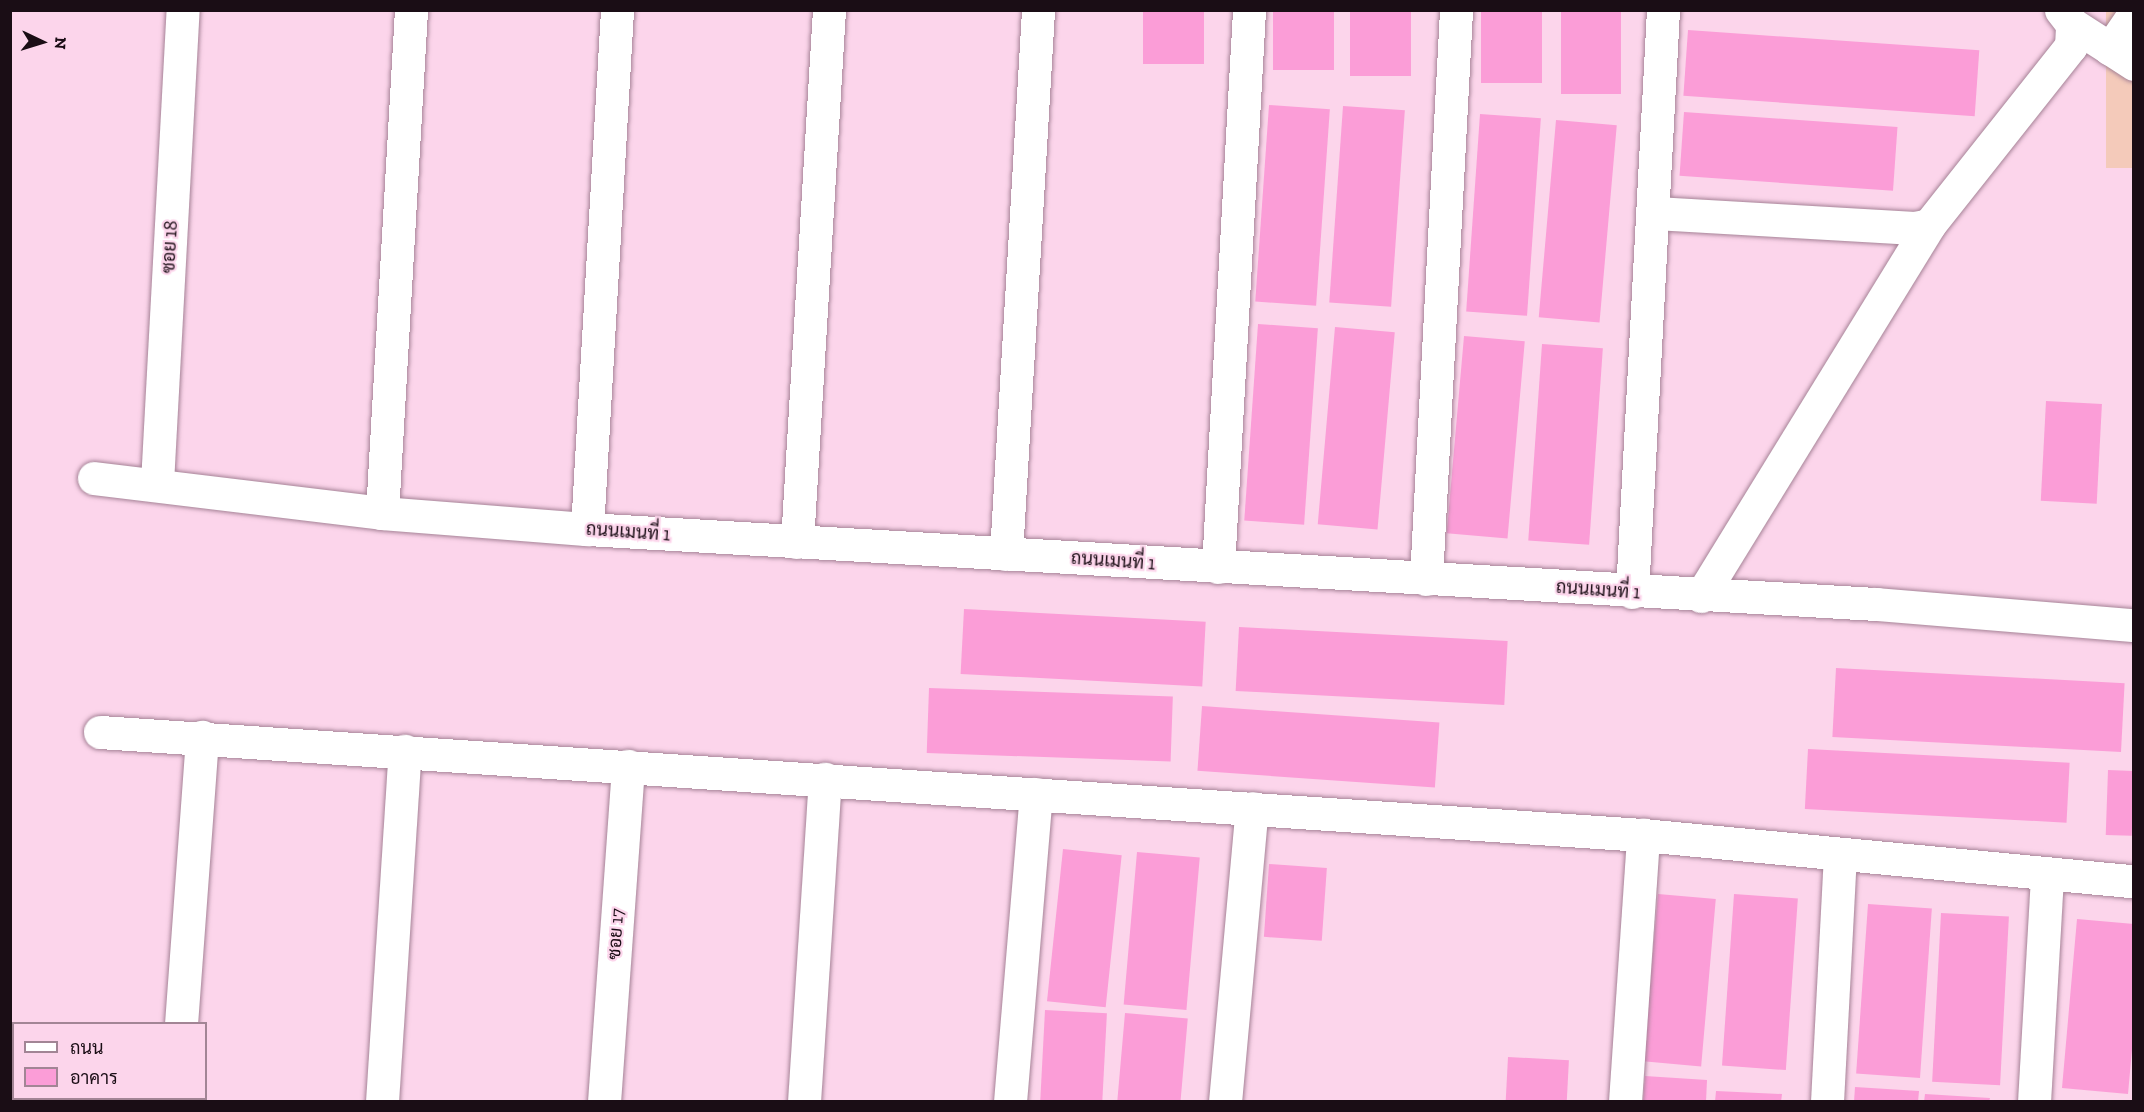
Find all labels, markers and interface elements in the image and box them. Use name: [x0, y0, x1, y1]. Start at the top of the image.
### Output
north arrow: [12, 12, 72, 72]
text: N: [51, 37, 70, 50]
street label: ซอย 18: [158, 220, 182, 274]
street label: ถนนเมนที่ 1: [585, 518, 671, 546]
street label: ถนนเมนที่ 1: [1070, 547, 1156, 575]
street label: ถนนเมนที่ 1: [1555, 576, 1641, 604]
street label: ซอย 17: [603, 908, 629, 960]
legend: [12, 1022, 207, 1100]
text: ถนน: [70, 1037, 103, 1059]
text: อาคาร: [70, 1067, 118, 1089]

